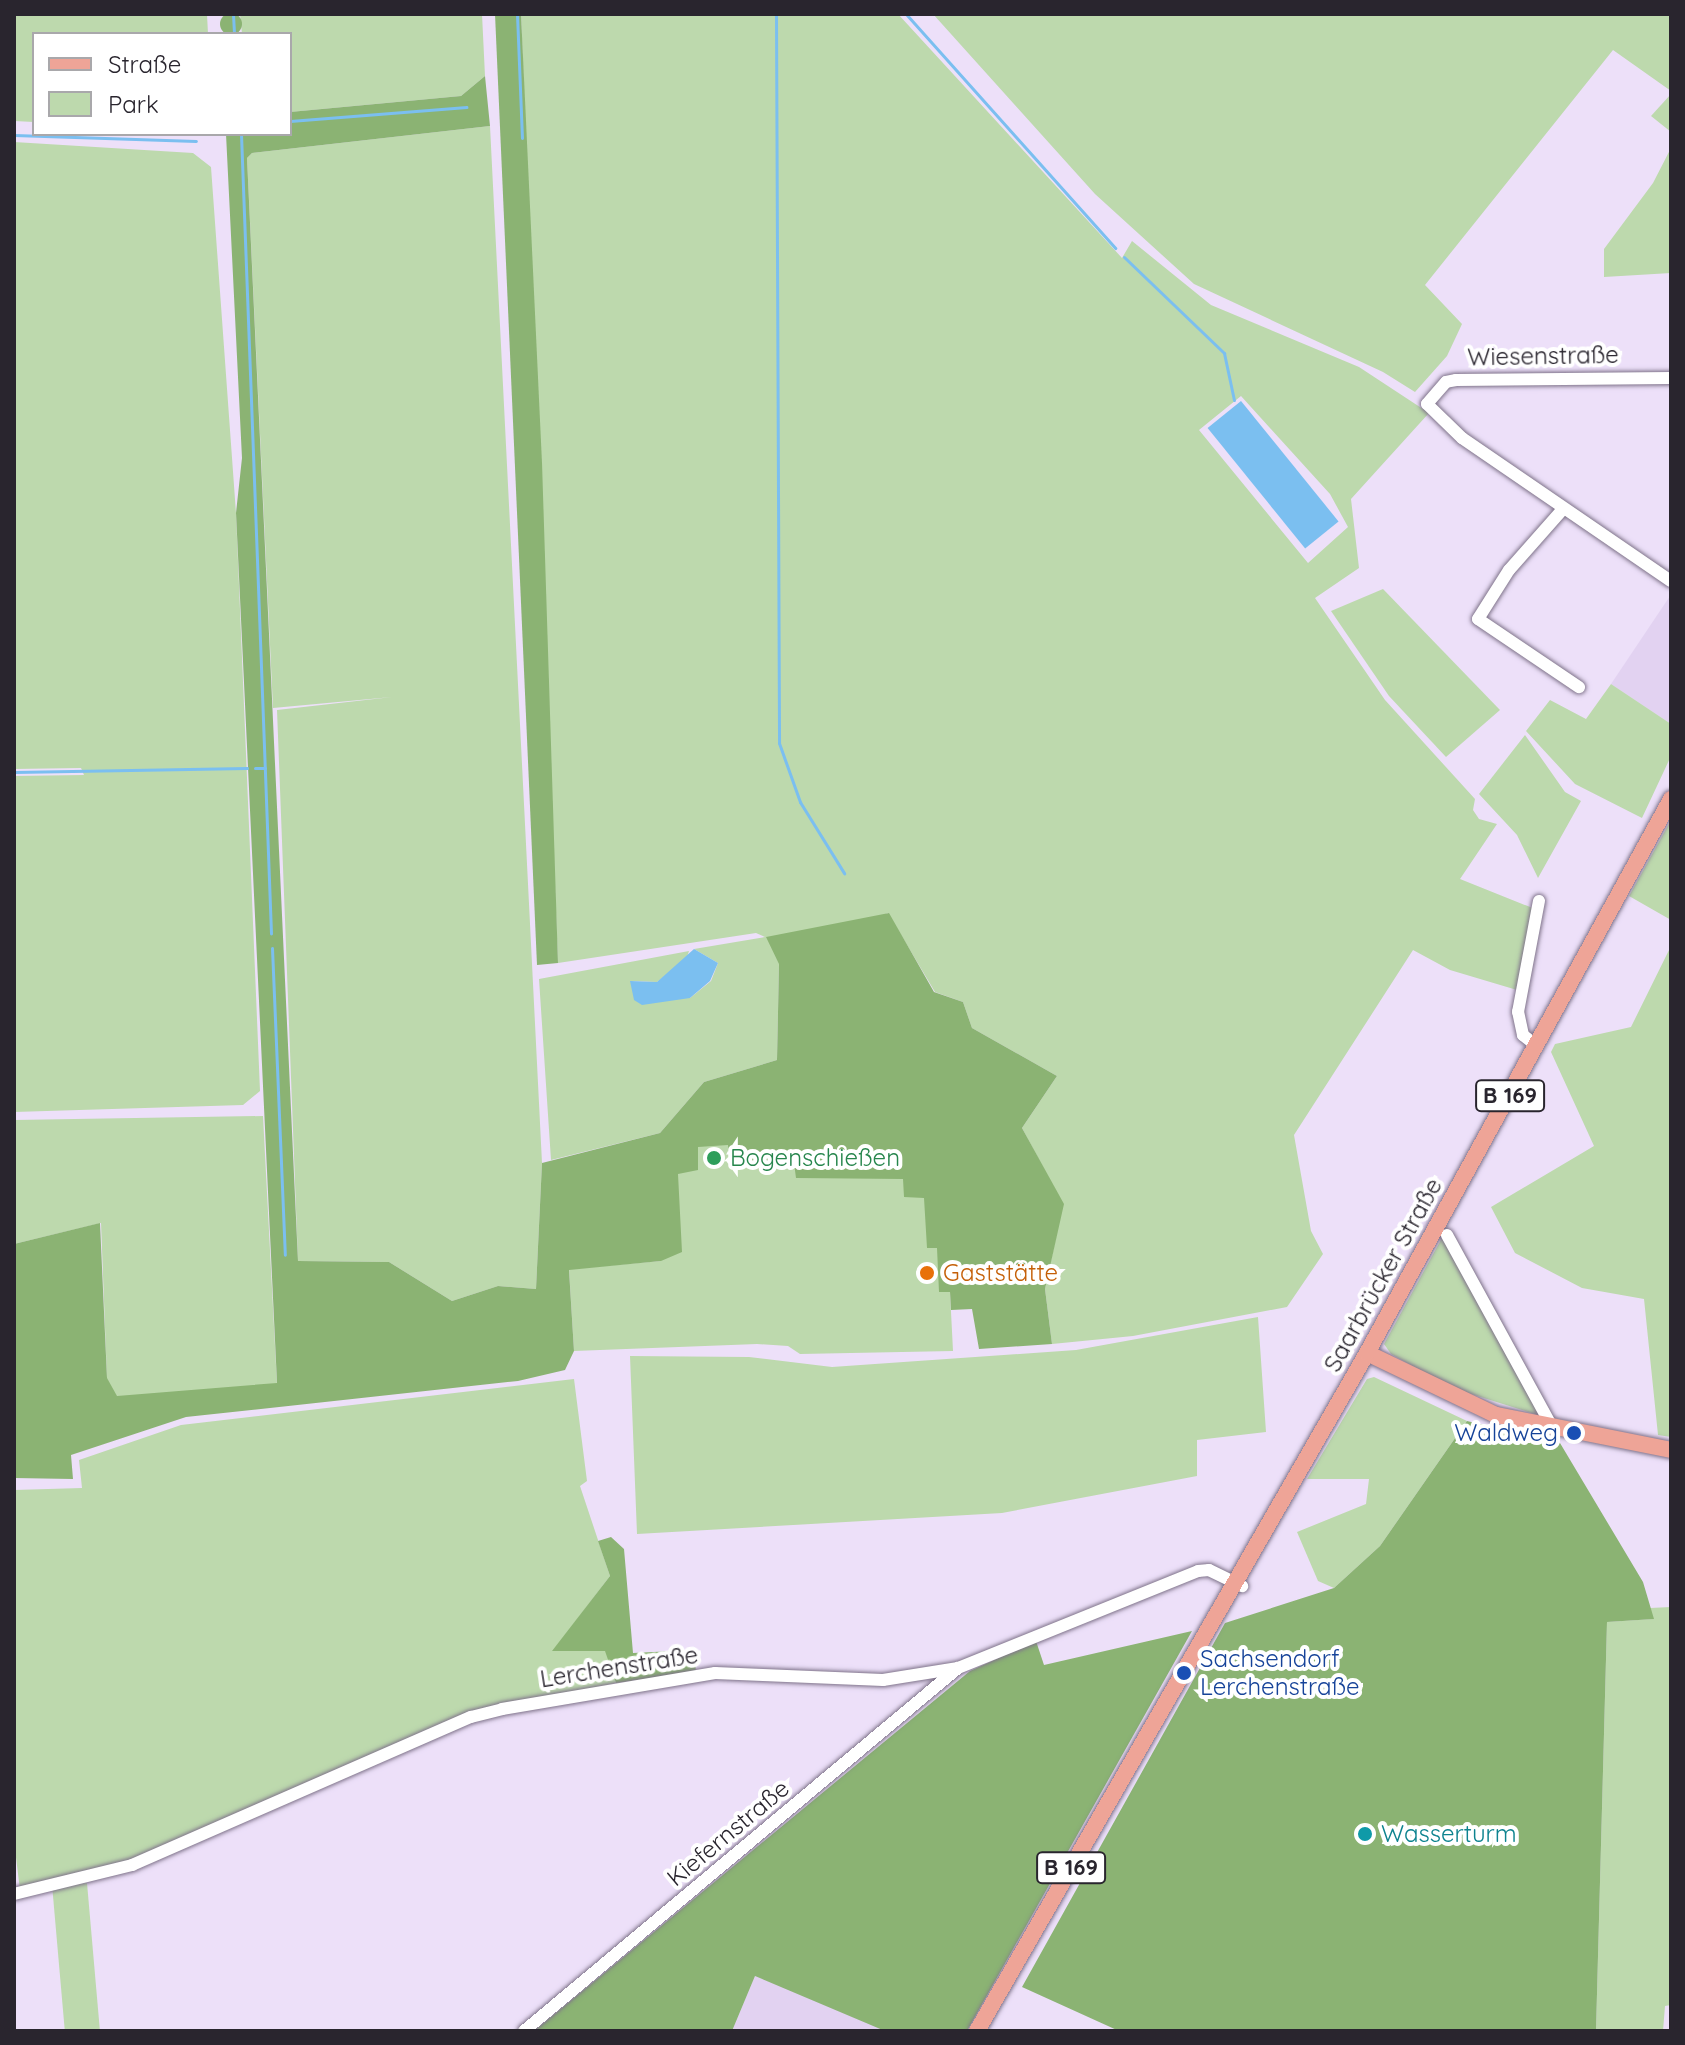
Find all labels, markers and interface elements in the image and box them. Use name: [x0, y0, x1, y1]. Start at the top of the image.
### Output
legend: [32, 32, 292, 136]
text: Straße: [108, 49, 181, 79]
text: Park: [108, 89, 159, 119]
street label: Wiesenstraße: [1467, 340, 1619, 372]
road number: B 169: [1474, 1078, 1546, 1114]
place label: Bogenschießen: [730, 1144, 900, 1172]
marker: Bogenschießen: [705, 1149, 723, 1167]
street label: Saarbrücker Straße: [1318, 1173, 1448, 1377]
place label: Gaststätte: [943, 1259, 1058, 1287]
marker: Gaststätte: [918, 1264, 936, 1282]
place label: Waldweg: [1454, 1419, 1558, 1447]
marker: Waldweg: [1565, 1424, 1583, 1442]
street label: Lerchenstraße: [538, 1640, 700, 1694]
place label: Sachsendorf Lerchenstraße: [1200, 1645, 1360, 1701]
marker: Sachsendorf Lerchenstraße: [1175, 1664, 1193, 1682]
street label: Kiefernstraße: [661, 1774, 795, 1892]
place label: Wasserturm: [1381, 1820, 1517, 1848]
marker: Wasserturm: [1356, 1825, 1374, 1843]
road number: B 169: [1035, 1850, 1107, 1886]

